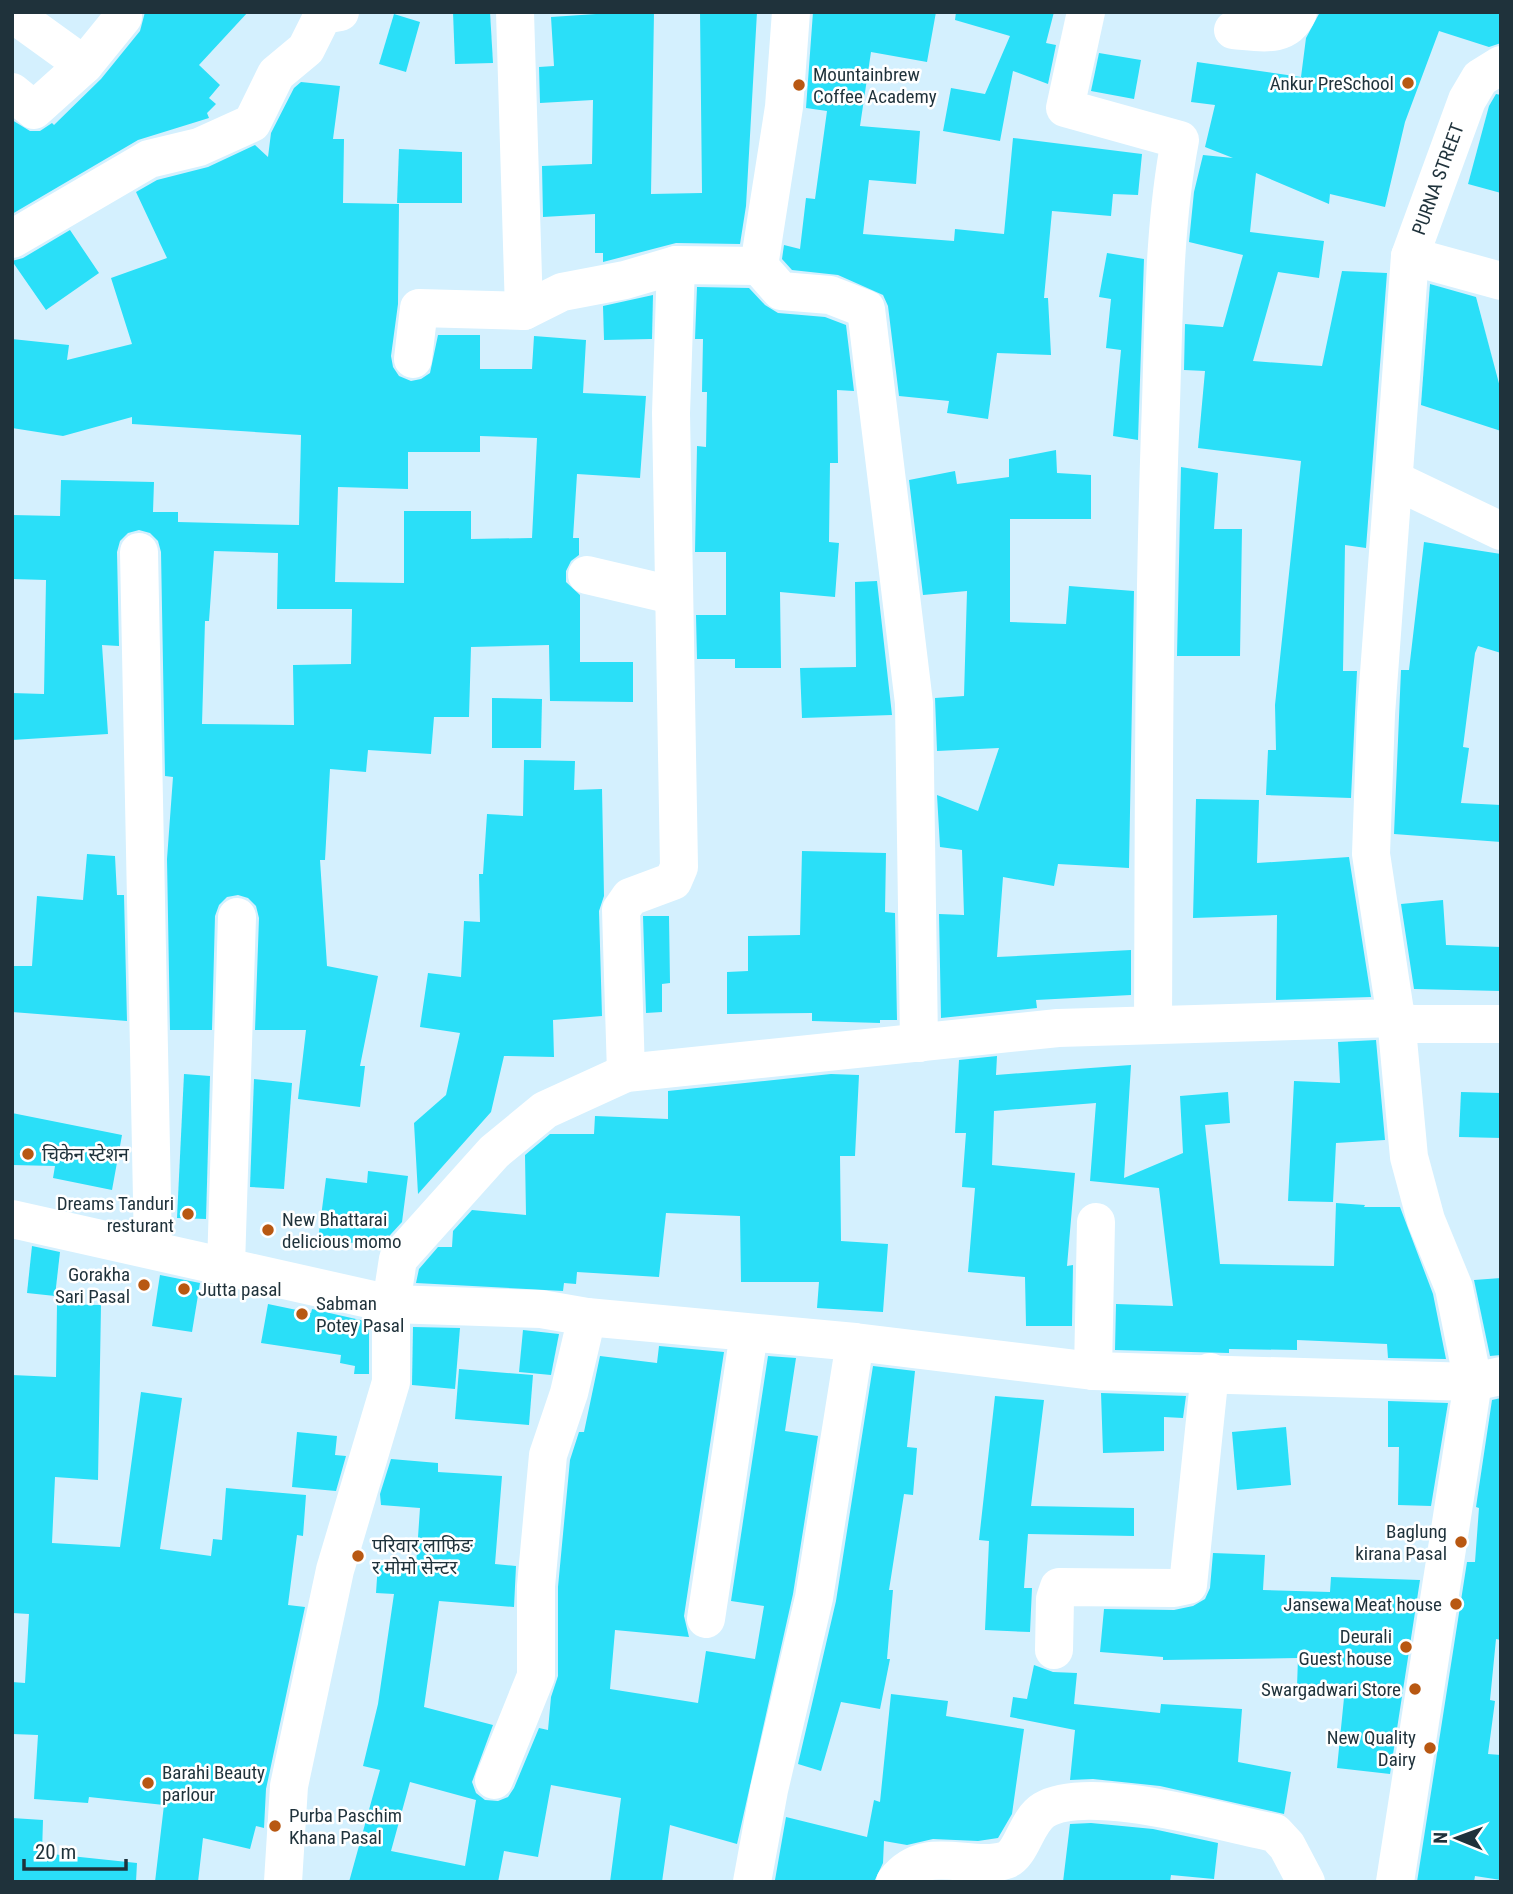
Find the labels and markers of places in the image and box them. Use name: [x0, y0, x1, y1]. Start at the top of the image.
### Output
place label: Mountainbrew Coffee Academy: [813, 63, 937, 108]
place label: Ankur PreSchool: [1270, 72, 1394, 95]
marker: Ankur PreSchool: [1400, 75, 1416, 91]
marker: Mountainbrew Coffee Academy: [791, 77, 807, 93]
place label: चिकेन स्टेशन: [42, 1143, 129, 1166]
marker: चिकेन स्टेशन: [20, 1146, 36, 1162]
place label: Dreams Tanduri resturant: [57, 1192, 174, 1237]
marker: Dreams Tanduri resturant: [180, 1206, 196, 1222]
place label: New Bhattarai delicious momo: [282, 1208, 402, 1253]
marker: New Bhattarai delicious momo: [260, 1222, 276, 1238]
place label: Gorakha Sari Pasal: [55, 1263, 130, 1308]
marker: Gorakha Sari Pasal: [136, 1277, 152, 1293]
place label: Jutta pasal: [198, 1278, 282, 1301]
marker: Jutta pasal: [176, 1281, 192, 1297]
place label: Sabman Potey Pasal: [316, 1292, 404, 1337]
marker: Sabman Potey Pasal: [294, 1306, 310, 1322]
place label: Baglung kirana Pasal: [1355, 1520, 1447, 1565]
place label: परिवार लाफिङ र मोमो सेन्टर: [372, 1534, 473, 1579]
marker: Baglung kirana Pasal: [1453, 1534, 1469, 1550]
marker: परिवार लाफिङ र मोमो सेन्टर: [350, 1548, 366, 1564]
place label: Jansewa Meat house: [1283, 1593, 1442, 1616]
marker: Jansewa Meat house: [1448, 1596, 1464, 1612]
place label: Deurali Guest house: [1299, 1625, 1392, 1670]
marker: Deurali Guest house: [1398, 1639, 1414, 1655]
place label: Swargadwari Store: [1261, 1678, 1401, 1701]
marker: Swargadwari Store: [1407, 1681, 1423, 1697]
place label: New Quality Dairy: [1327, 1726, 1416, 1771]
marker: New Quality Dairy: [1422, 1740, 1438, 1756]
place label: Barahi Beauty parlour: [162, 1761, 265, 1806]
marker: Barahi Beauty parlour: [140, 1775, 156, 1791]
place label: Purba Paschim Khana Pasal: [289, 1804, 402, 1849]
marker: Purba Paschim Khana Pasal: [267, 1818, 283, 1834]

